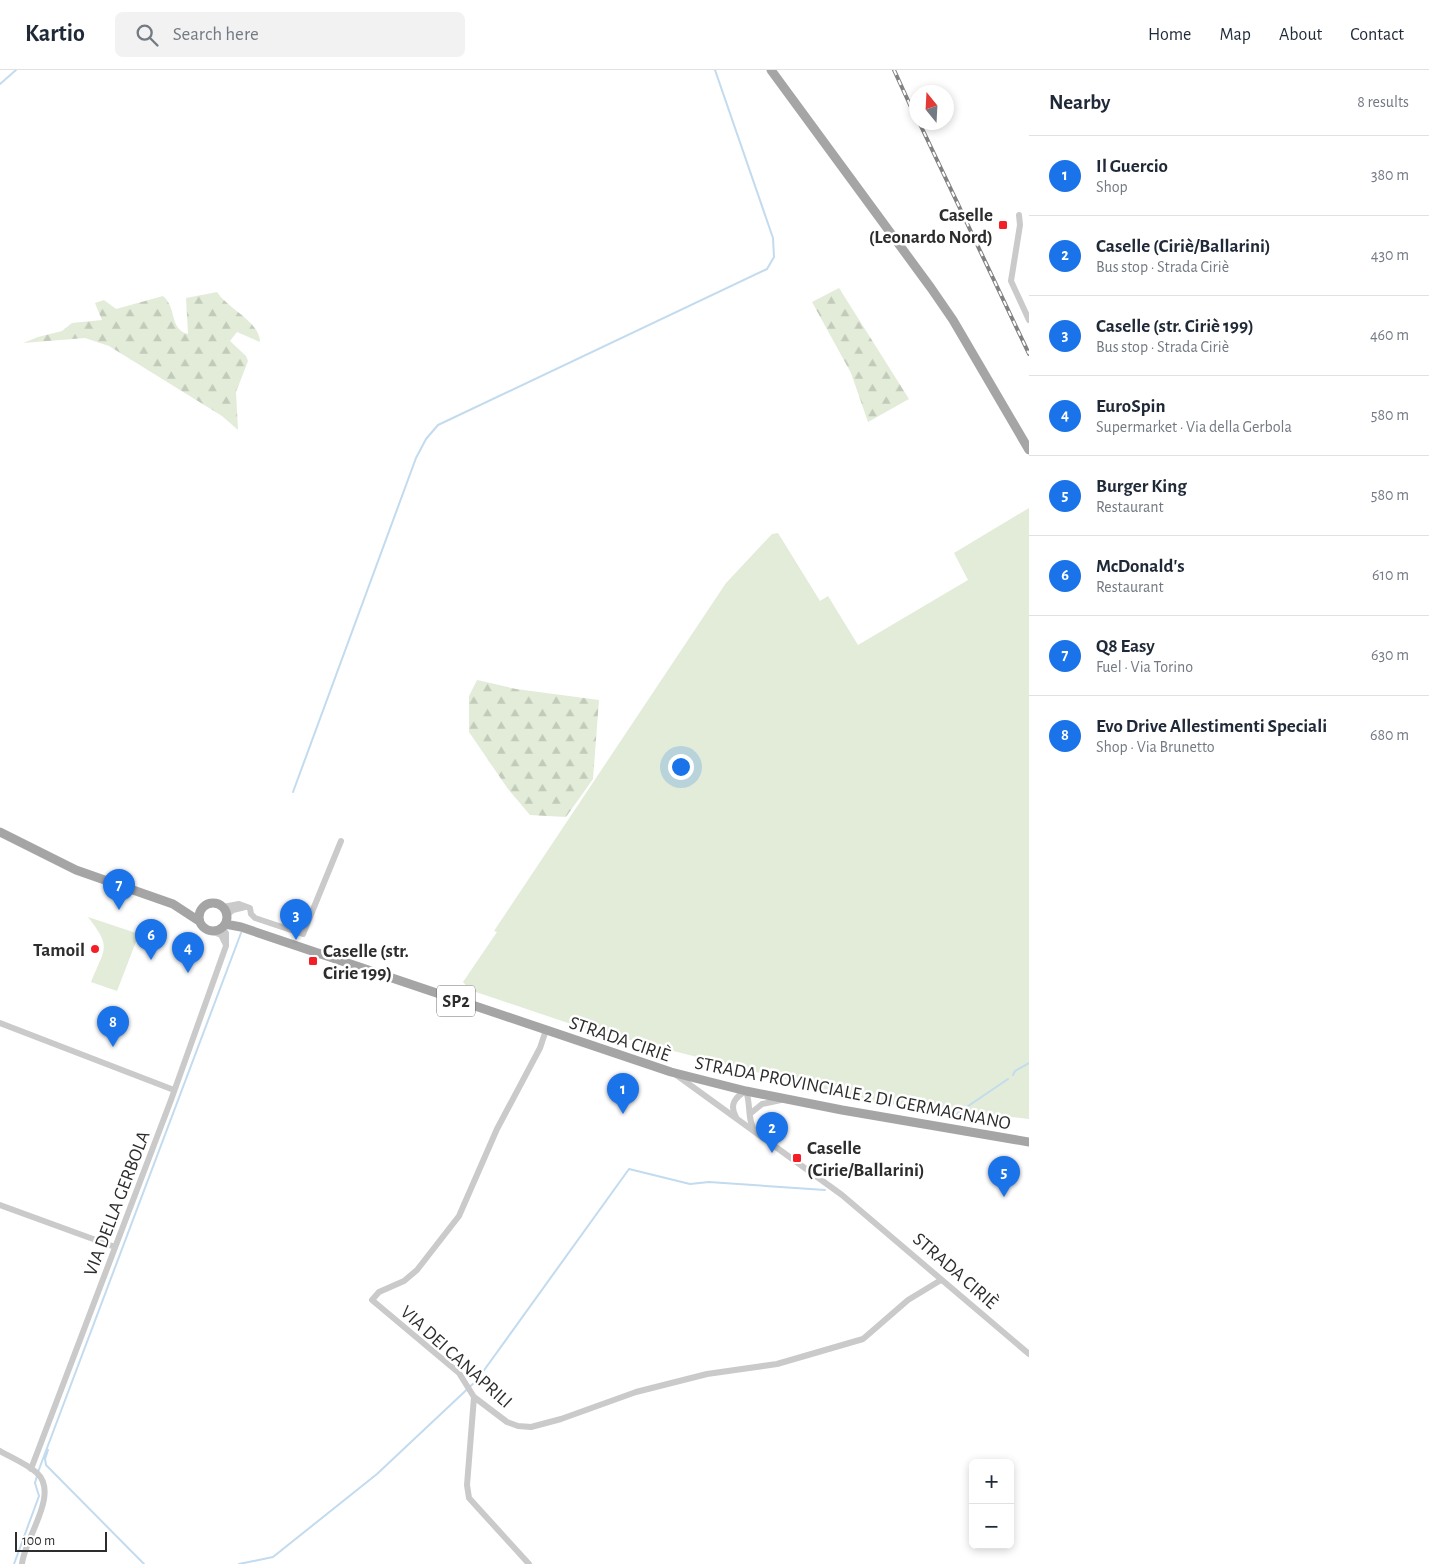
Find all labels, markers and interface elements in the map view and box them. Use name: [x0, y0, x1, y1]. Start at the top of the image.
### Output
search box: [115, 12, 465, 57]
icon: search: [133, 21, 161, 49]
text: Kartio: [25, 22, 85, 46]
text: Search here: [173, 25, 259, 44]
text: Home: [1148, 26, 1191, 44]
text: Map: [1219, 26, 1251, 44]
text: About: [1279, 26, 1322, 44]
text: Contact: [1350, 26, 1404, 44]
north arrow: [909, 85, 954, 130]
text: Nearby: [1049, 92, 1110, 113]
text: 8 results: [1357, 94, 1409, 110]
text: Il Guercio: [1096, 157, 1168, 176]
text: 1: [1062, 167, 1068, 183]
text: 380 m: [1371, 167, 1409, 183]
text: Shop: [1096, 179, 1128, 195]
place label: Caselle (Leonardo Nord): [869, 206, 993, 247]
marker: Caselle (Leonardo Nord): [997, 219, 1009, 231]
text: Caselle (Ciriè/Ballarini): [1096, 237, 1271, 256]
text: 2: [1061, 247, 1069, 263]
text: 430 m: [1371, 247, 1409, 263]
text: Bus stop · Strada Ciriè: [1096, 259, 1229, 275]
text: Caselle (str. Ciriè 199): [1096, 317, 1254, 336]
text: 3: [1062, 327, 1068, 343]
text: 460 m: [1370, 327, 1409, 343]
text: Bus stop · Strada Ciriè: [1096, 339, 1229, 355]
text: EuroSpin: [1096, 397, 1165, 416]
text: 4: [1061, 407, 1069, 423]
text: 580 m: [1371, 407, 1409, 423]
text: Supermarket · Via della Gerbola: [1096, 419, 1292, 435]
text: Burger King: [1096, 477, 1187, 496]
text: 5: [1062, 487, 1068, 503]
text: 580 m: [1371, 487, 1409, 503]
text: Restaurant: [1096, 499, 1164, 515]
text: McDonald's: [1096, 557, 1185, 576]
text: 6: [1061, 567, 1069, 583]
text: 610 m: [1372, 567, 1409, 583]
text: Restaurant: [1096, 579, 1164, 595]
text: Q8 Easy: [1096, 637, 1155, 656]
text: 7: [1062, 647, 1068, 663]
text: 630 m: [1371, 647, 1409, 663]
text: Fuel · Via Torino: [1096, 659, 1193, 675]
text: Evo Drive Allestimenti Speciali: [1096, 717, 1327, 736]
text: 8: [1061, 727, 1069, 743]
text: 680 m: [1370, 727, 1409, 743]
text: Shop · Via Brunetto: [1096, 739, 1215, 755]
your location: [668, 754, 694, 780]
pin: 7: [103, 869, 135, 910]
pin: 3: [280, 899, 312, 940]
pin: 6: [135, 919, 167, 960]
pin: 4: [172, 932, 204, 973]
place label: Tamoil: [33, 941, 85, 960]
place label: Caselle (str. Cirie 199): [323, 942, 409, 983]
marker: Tamoil: [89, 943, 101, 955]
marker: Caselle (str. Cirie 199): [307, 955, 319, 967]
road number: SP2: [437, 986, 475, 1016]
pin: 8: [97, 1006, 129, 1047]
street label: STRADA CIRIÈ: [567, 1011, 673, 1066]
street label: STRADA PROVINCIALE 2 DI GERMAGNANO: [693, 1050, 1013, 1134]
pin: 1: [607, 1073, 639, 1114]
pin: 2: [756, 1112, 788, 1153]
street label: VIA DELLA GERBOLA: [81, 1128, 154, 1279]
place label: Caselle (Cirie/Ballarini): [807, 1139, 925, 1180]
marker: Caselle (Cirie/Ballarini): [791, 1152, 803, 1164]
pin: 5: [988, 1156, 1020, 1197]
street label: STRADA CIRIÈ: [909, 1228, 1002, 1313]
street label: VIA DEI CANAPRILI: [397, 1302, 515, 1412]
map controls: [969, 1459, 1014, 1549]
button: +: [969, 1459, 1014, 1504]
button: −: [969, 1504, 1014, 1549]
scale bar: [15, 1529, 108, 1552]
text: 100 m: [22, 1534, 55, 1548]

